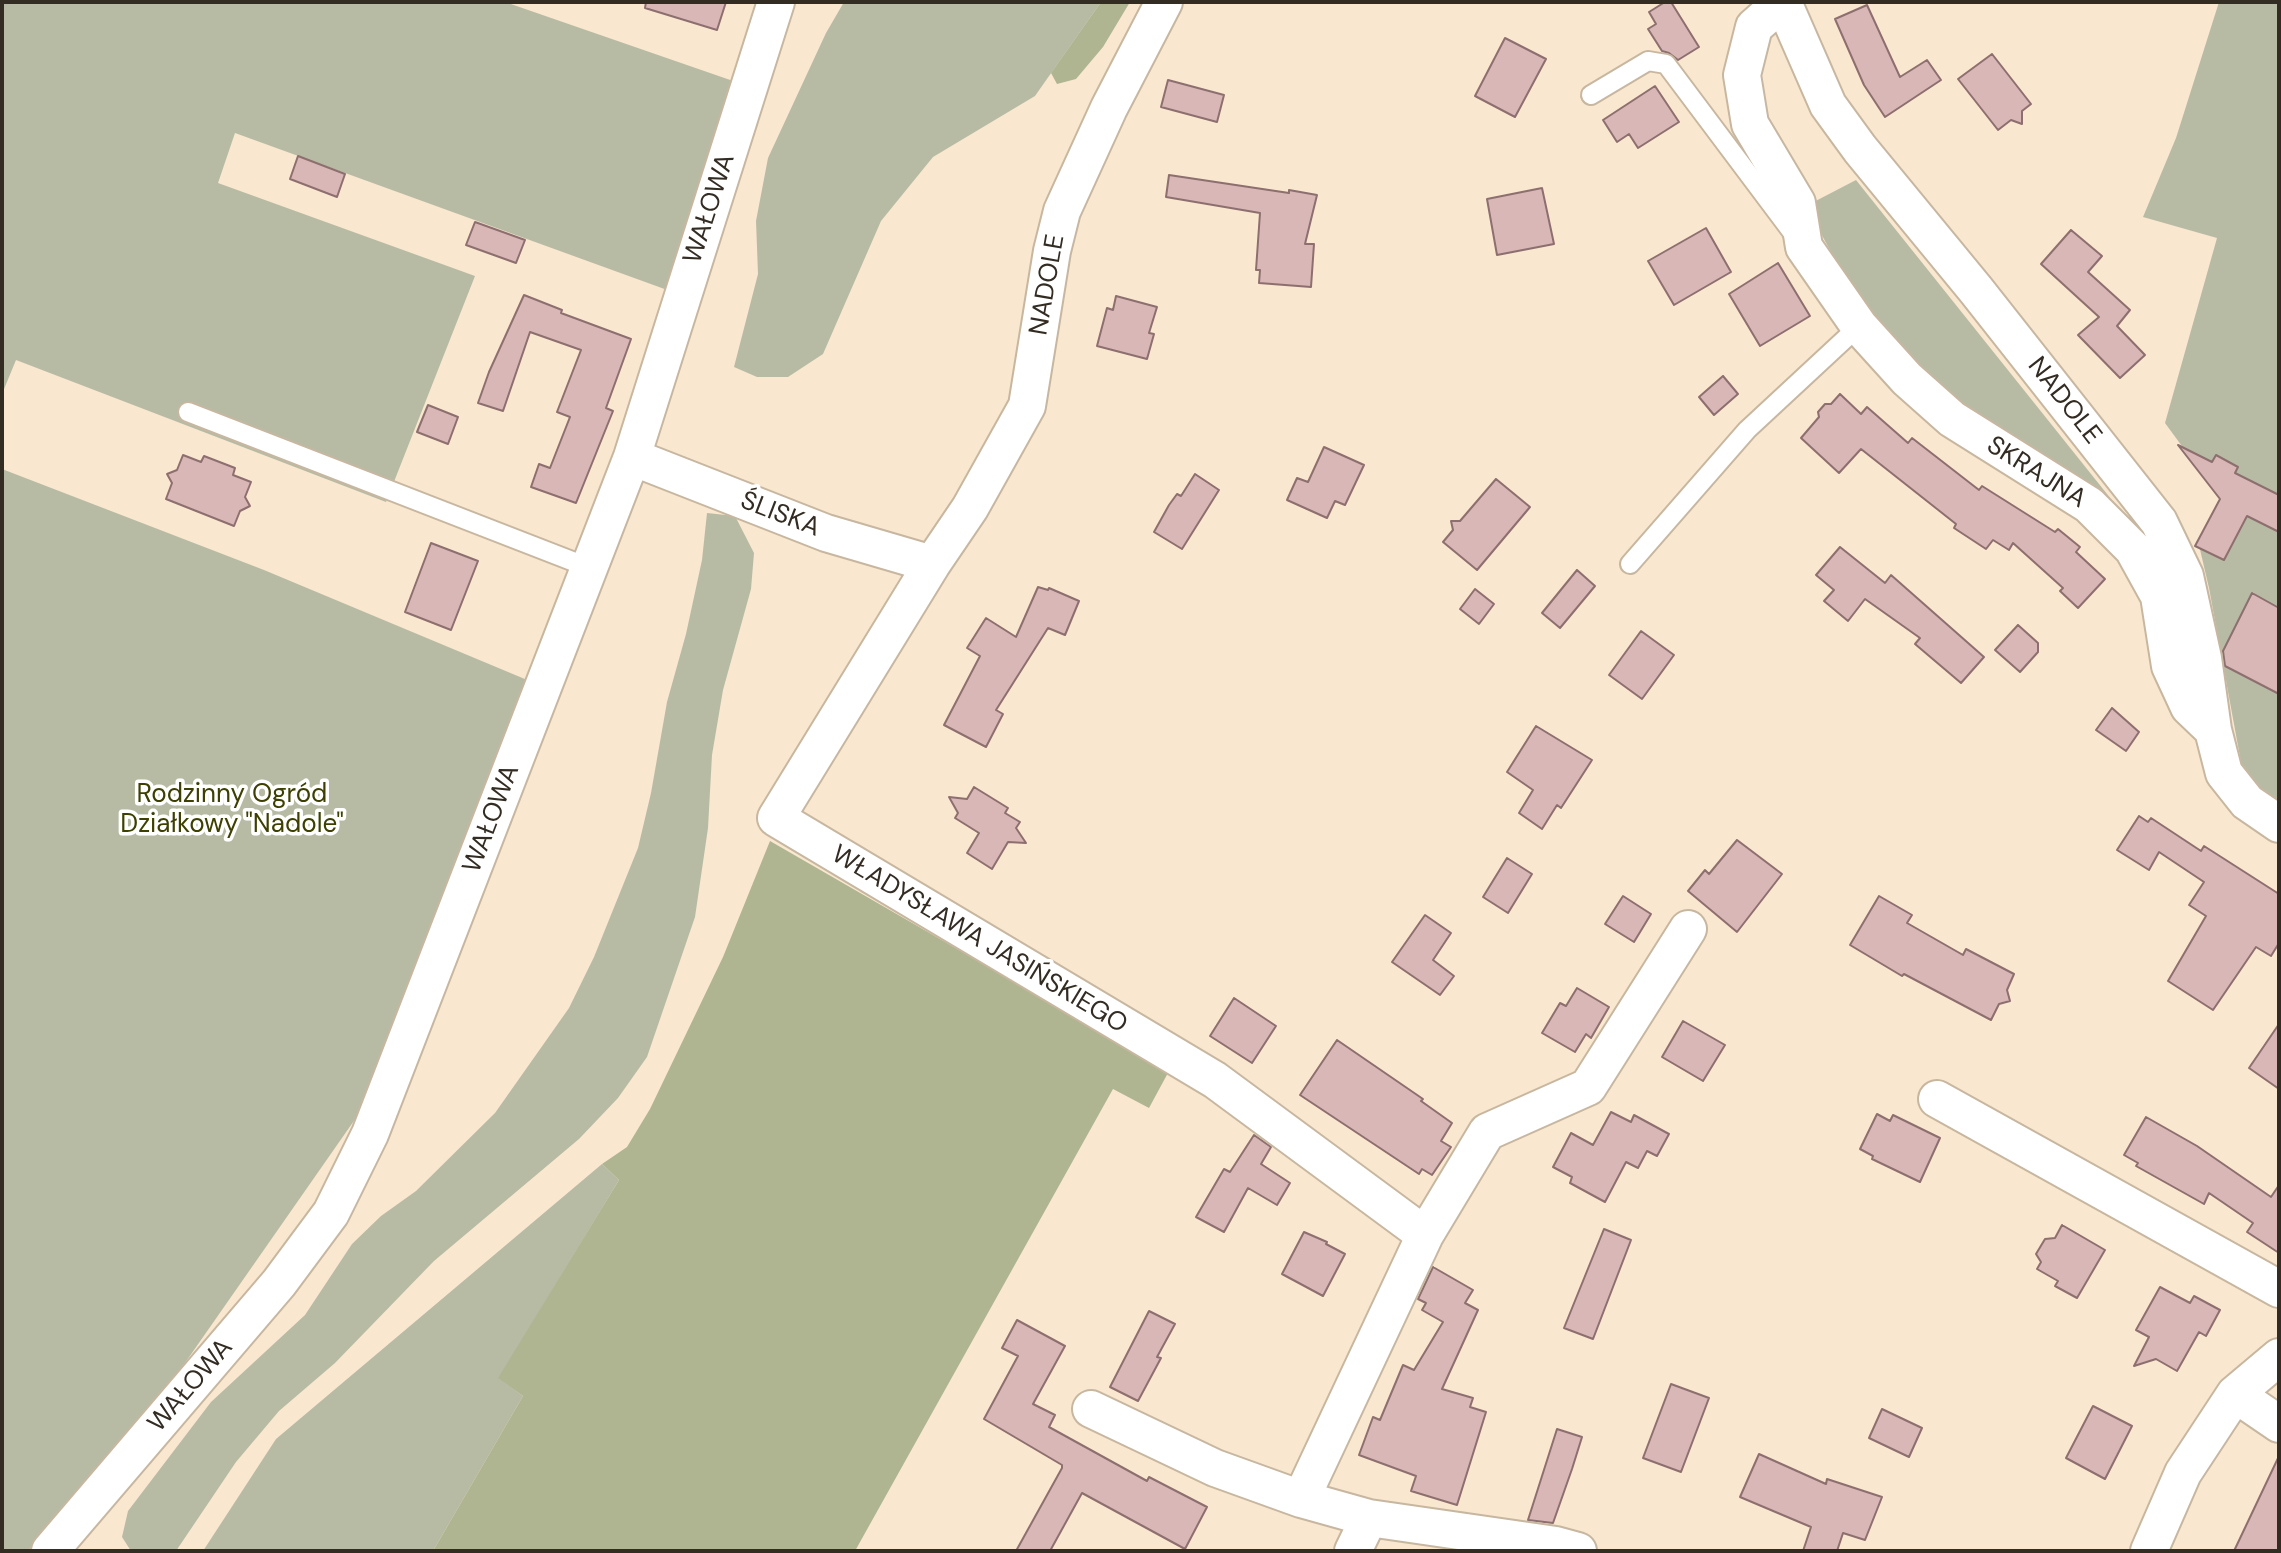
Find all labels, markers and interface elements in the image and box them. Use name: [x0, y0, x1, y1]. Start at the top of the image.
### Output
street label: WAŁOWA: [678, 150, 742, 268]
street label: NADOLE: [1024, 232, 1072, 338]
street label: NADOLE: [2020, 351, 2108, 451]
street label: SKRAJNA: [1981, 430, 2091, 516]
street label: ŚLISKA: [736, 486, 824, 544]
street label: WAŁOWA: [457, 760, 527, 878]
park label: Rodzinny Ogród Działkowy "Nadole": [120, 779, 344, 840]
street label: WŁADYSŁAWA JASIŃSKIEGO: [826, 839, 1132, 1041]
street label: WAŁOWA: [142, 1333, 240, 1439]

